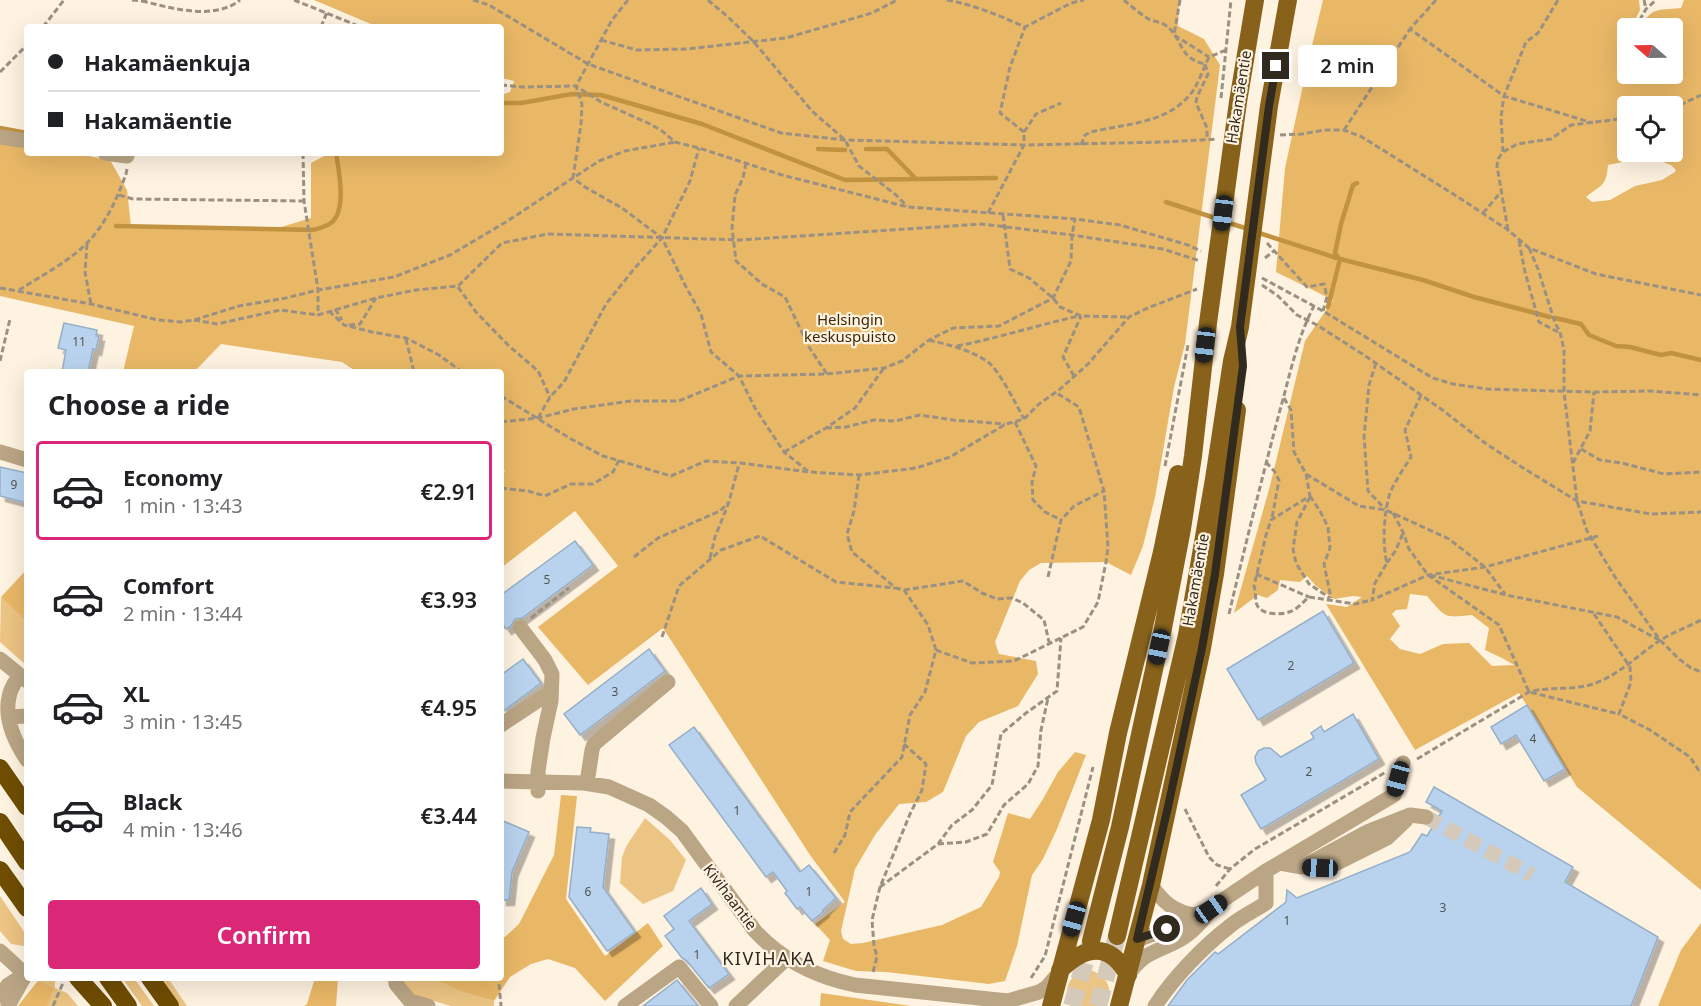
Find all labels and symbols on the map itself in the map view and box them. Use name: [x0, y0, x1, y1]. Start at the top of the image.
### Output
north arrow: [1617, 18, 1683, 84]
callout: 2 min: [1297, 45, 1396, 87]
street label: Hakamäentie: [1221, 49, 1255, 145]
route end: [1262, 52, 1289, 79]
car: [1212, 194, 1234, 232]
park label: Helsingin keskuspuisto: [804, 309, 896, 346]
car: [1194, 326, 1216, 364]
house number: 11: [72, 333, 86, 350]
house number: 9: [11, 476, 18, 493]
street label: Hakamäentie: [1177, 532, 1213, 628]
house number: 5: [544, 571, 551, 588]
car: [1146, 628, 1172, 666]
house number: 2: [1288, 657, 1295, 674]
house number: 3: [612, 683, 619, 700]
house number: 4: [1530, 730, 1537, 747]
car: [1385, 759, 1411, 799]
house number: 2: [1306, 763, 1313, 780]
house number: 1: [734, 802, 740, 819]
car: [1302, 858, 1338, 878]
street label: Kivihaantie: [699, 859, 762, 933]
house number: 6: [585, 883, 592, 900]
house number: 1: [806, 883, 812, 900]
car: [1191, 891, 1231, 927]
car: [1060, 899, 1088, 939]
house number: 3: [1440, 899, 1447, 916]
house number: 1: [1284, 912, 1290, 929]
route start: [1153, 915, 1180, 942]
house number: 1: [694, 946, 700, 963]
district label: KIVIHAKA: [722, 946, 816, 970]

